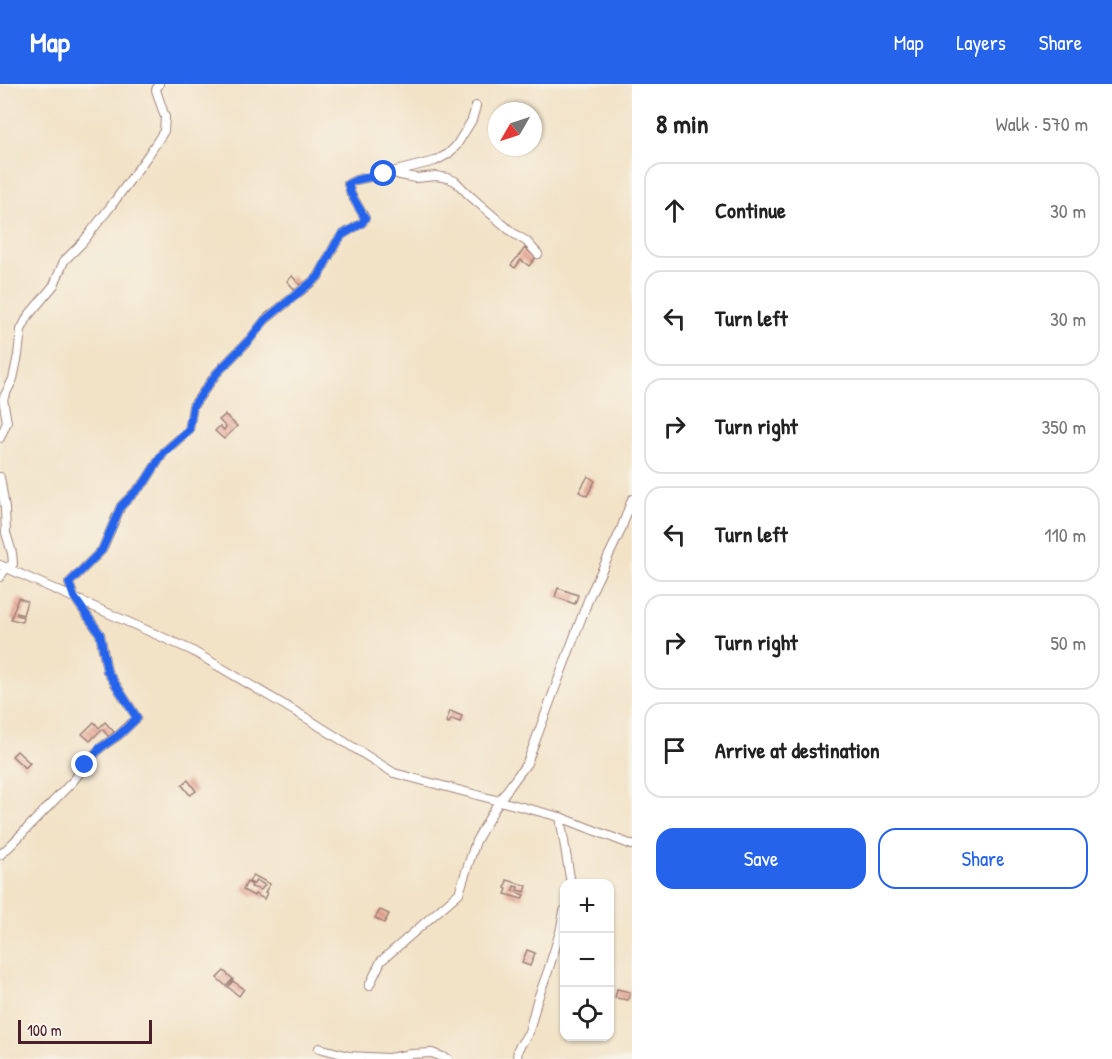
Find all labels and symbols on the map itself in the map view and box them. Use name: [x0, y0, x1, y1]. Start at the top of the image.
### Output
north arrow: [488, 102, 542, 156]
route start: [370, 160, 396, 186]
route end: [71, 751, 97, 777]
scale bar: [18, 1017, 152, 1044]

